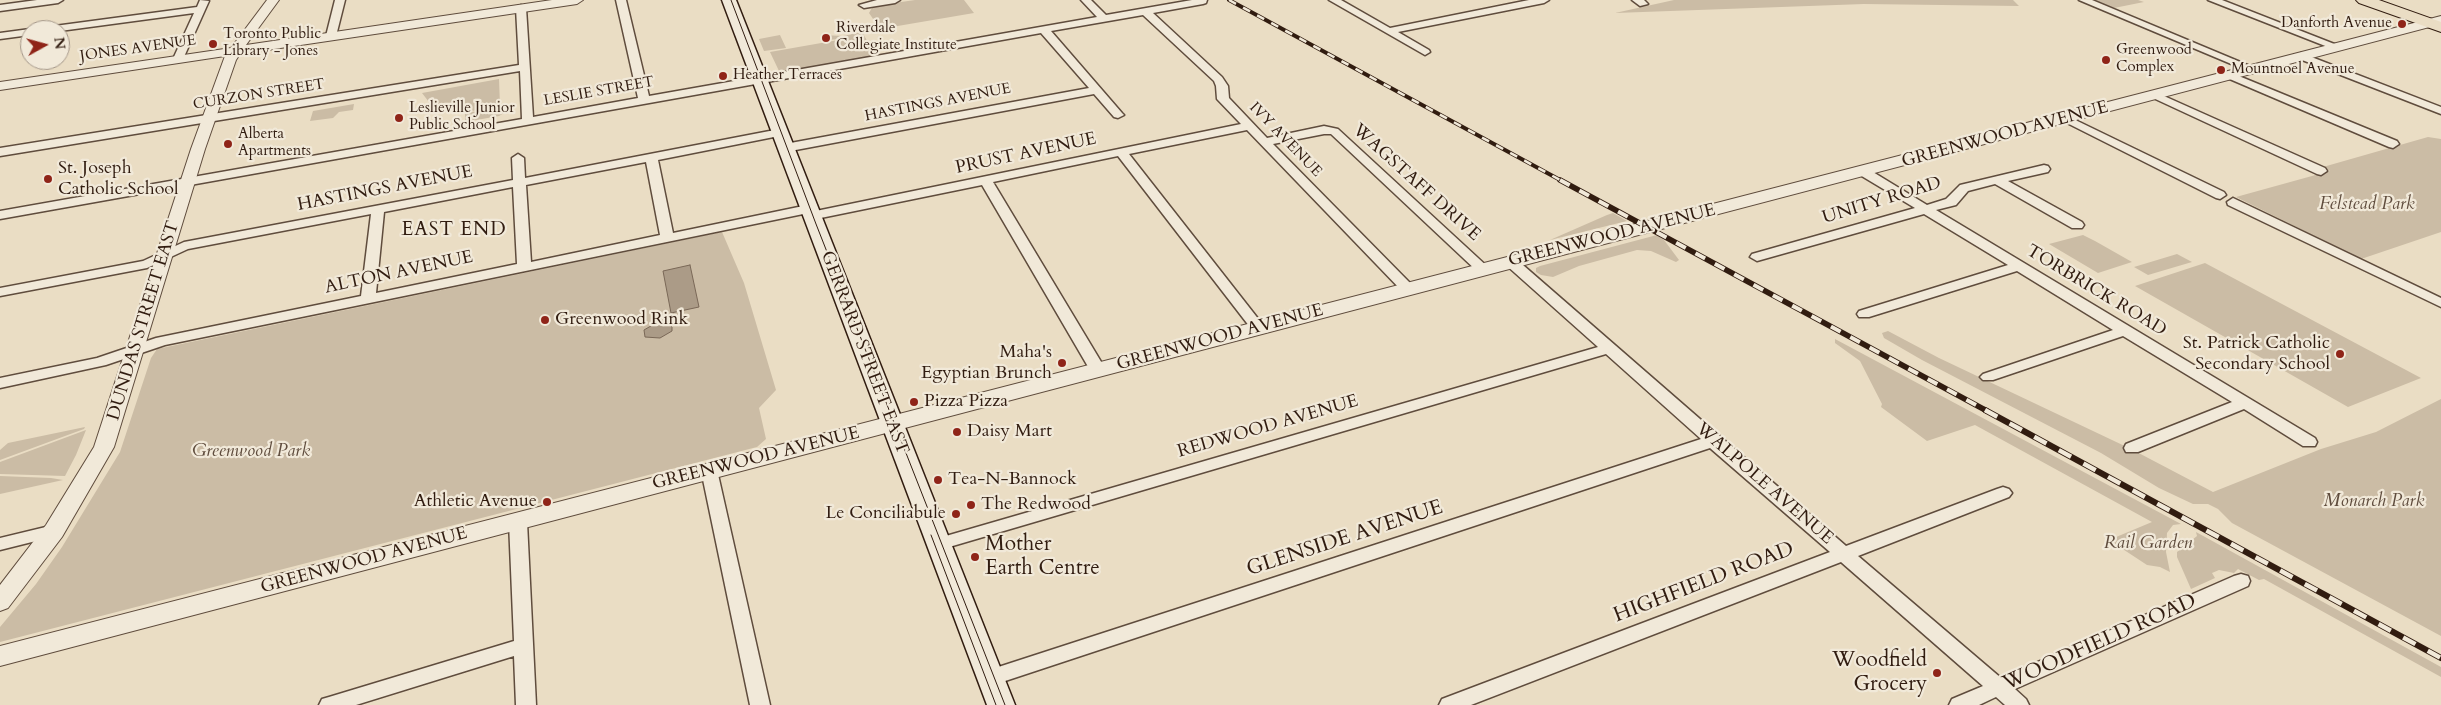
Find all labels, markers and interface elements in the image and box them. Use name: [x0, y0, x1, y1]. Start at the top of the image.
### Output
place label: Danforth Avenue: [2281, 15, 2392, 33]
marker: Danforth Avenue: [2396, 18, 2408, 30]
north arrow: [20, 20, 70, 70]
place label: Riverdale Collegiate Institute: [836, 20, 957, 55]
place label: Toronto Public Library - Jones: [223, 26, 321, 61]
street label: JONES AVENUE: [79, 32, 197, 66]
marker: Riverdale Collegiate Institute: [820, 32, 832, 44]
text: N: [49, 36, 70, 50]
marker: Toronto Public Library - Jones: [207, 38, 219, 50]
place label: Greenwood Complex: [2116, 42, 2192, 77]
marker: Greenwood Complex: [2100, 54, 2112, 66]
place label: Mountnoel Avenue: [2231, 61, 2355, 79]
marker: Mountnoel Avenue: [2215, 64, 2227, 76]
place label: Heather Terraces: [733, 67, 842, 85]
marker: Heather Terraces: [717, 70, 729, 82]
street label: LESLIE STREET: [542, 73, 656, 111]
street label: CURZON STREET: [192, 76, 326, 114]
street label: HASTINGS AVENUE: [863, 80, 1013, 126]
street label: GREENWOOD AVENUE: [1899, 97, 2111, 173]
street label: IVY AVENUE: [1245, 99, 1325, 181]
place label: Leslieville Junior Public School: [409, 100, 515, 135]
marker: Leslieville Junior Public School: [393, 112, 405, 124]
street label: WAGSTAFF DRIVE: [1348, 120, 1484, 246]
place label: Alberta Apartments: [238, 126, 311, 161]
street label: PRUST AVENUE: [954, 129, 1098, 179]
marker: Alberta Apartments: [222, 138, 234, 150]
place label: St. Joseph Catholic School: [58, 158, 179, 200]
street label: HASTINGS AVENUE: [296, 161, 474, 217]
marker: St. Joseph Catholic School: [42, 173, 54, 185]
street label: UNITY ROAD: [1820, 173, 1944, 229]
park label: Felstead Park: [2319, 194, 2415, 216]
street label: GREENWOOD AVENUE: [1506, 200, 1718, 272]
street label: DUNDAS STREET EAST: [103, 219, 185, 423]
district label: EAST END: [400, 220, 508, 242]
street label: TORBRICK ROAD: [2022, 241, 2170, 341]
street label: ALTON AVENUE: [323, 247, 475, 299]
street label: GERRARD STREET EAST: [815, 248, 913, 458]
street label: GREENWOOD AVENUE: [1114, 300, 1326, 376]
place label: Greenwood Rink: [555, 309, 688, 331]
marker: Greenwood Rink: [539, 314, 551, 326]
place label: St. Patrick Catholic Secondary School: [2183, 333, 2330, 376]
place label: Maha's Egyptian Brunch: [921, 342, 1052, 384]
marker: St. Patrick Catholic Secondary School: [2334, 348, 2346, 360]
marker: Maha's Egyptian Brunch: [1056, 357, 1068, 369]
place label: Pizza Pizza: [924, 391, 1008, 413]
street label: REDWOOD AVENUE: [1175, 391, 1361, 463]
marker: Pizza Pizza: [908, 396, 920, 408]
street label: WALPOLE AVENUE: [1691, 418, 1837, 550]
place label: Daisy Mart: [967, 421, 1052, 443]
street label: GREENWOOD AVENUE: [650, 423, 862, 495]
marker: Daisy Mart: [951, 426, 963, 438]
park label: Greenwood Park: [192, 441, 310, 463]
place label: Tea-N-Bannock: [948, 469, 1077, 491]
marker: Tea-N-Bannock: [932, 474, 944, 486]
place label: Athletic Avenue: [414, 491, 537, 513]
park label: Monarch Park: [2324, 491, 2424, 513]
place label: The Redwood: [981, 494, 1091, 516]
street label: GLENSIDE AVENUE: [1244, 495, 1446, 583]
marker: Athletic Avenue: [541, 496, 553, 508]
marker: The Redwood: [965, 499, 977, 511]
place label: Le Conciliabule: [825, 503, 946, 525]
marker: Le Conciliabule: [950, 508, 962, 520]
street label: GREENWOOD AVENUE: [258, 523, 470, 599]
place label: Mother Earth Centre: [985, 532, 1100, 582]
park label: Rail Garden: [2104, 533, 2192, 555]
street label: HIGHFIELD ROAD: [1610, 537, 1798, 629]
marker: Mother Earth Centre: [969, 551, 981, 563]
street label: WOODFIELD ROAD: [2000, 589, 2200, 697]
place label: Woodfield Grocery: [1832, 648, 1927, 698]
marker: Woodfield Grocery: [1931, 667, 1943, 679]

